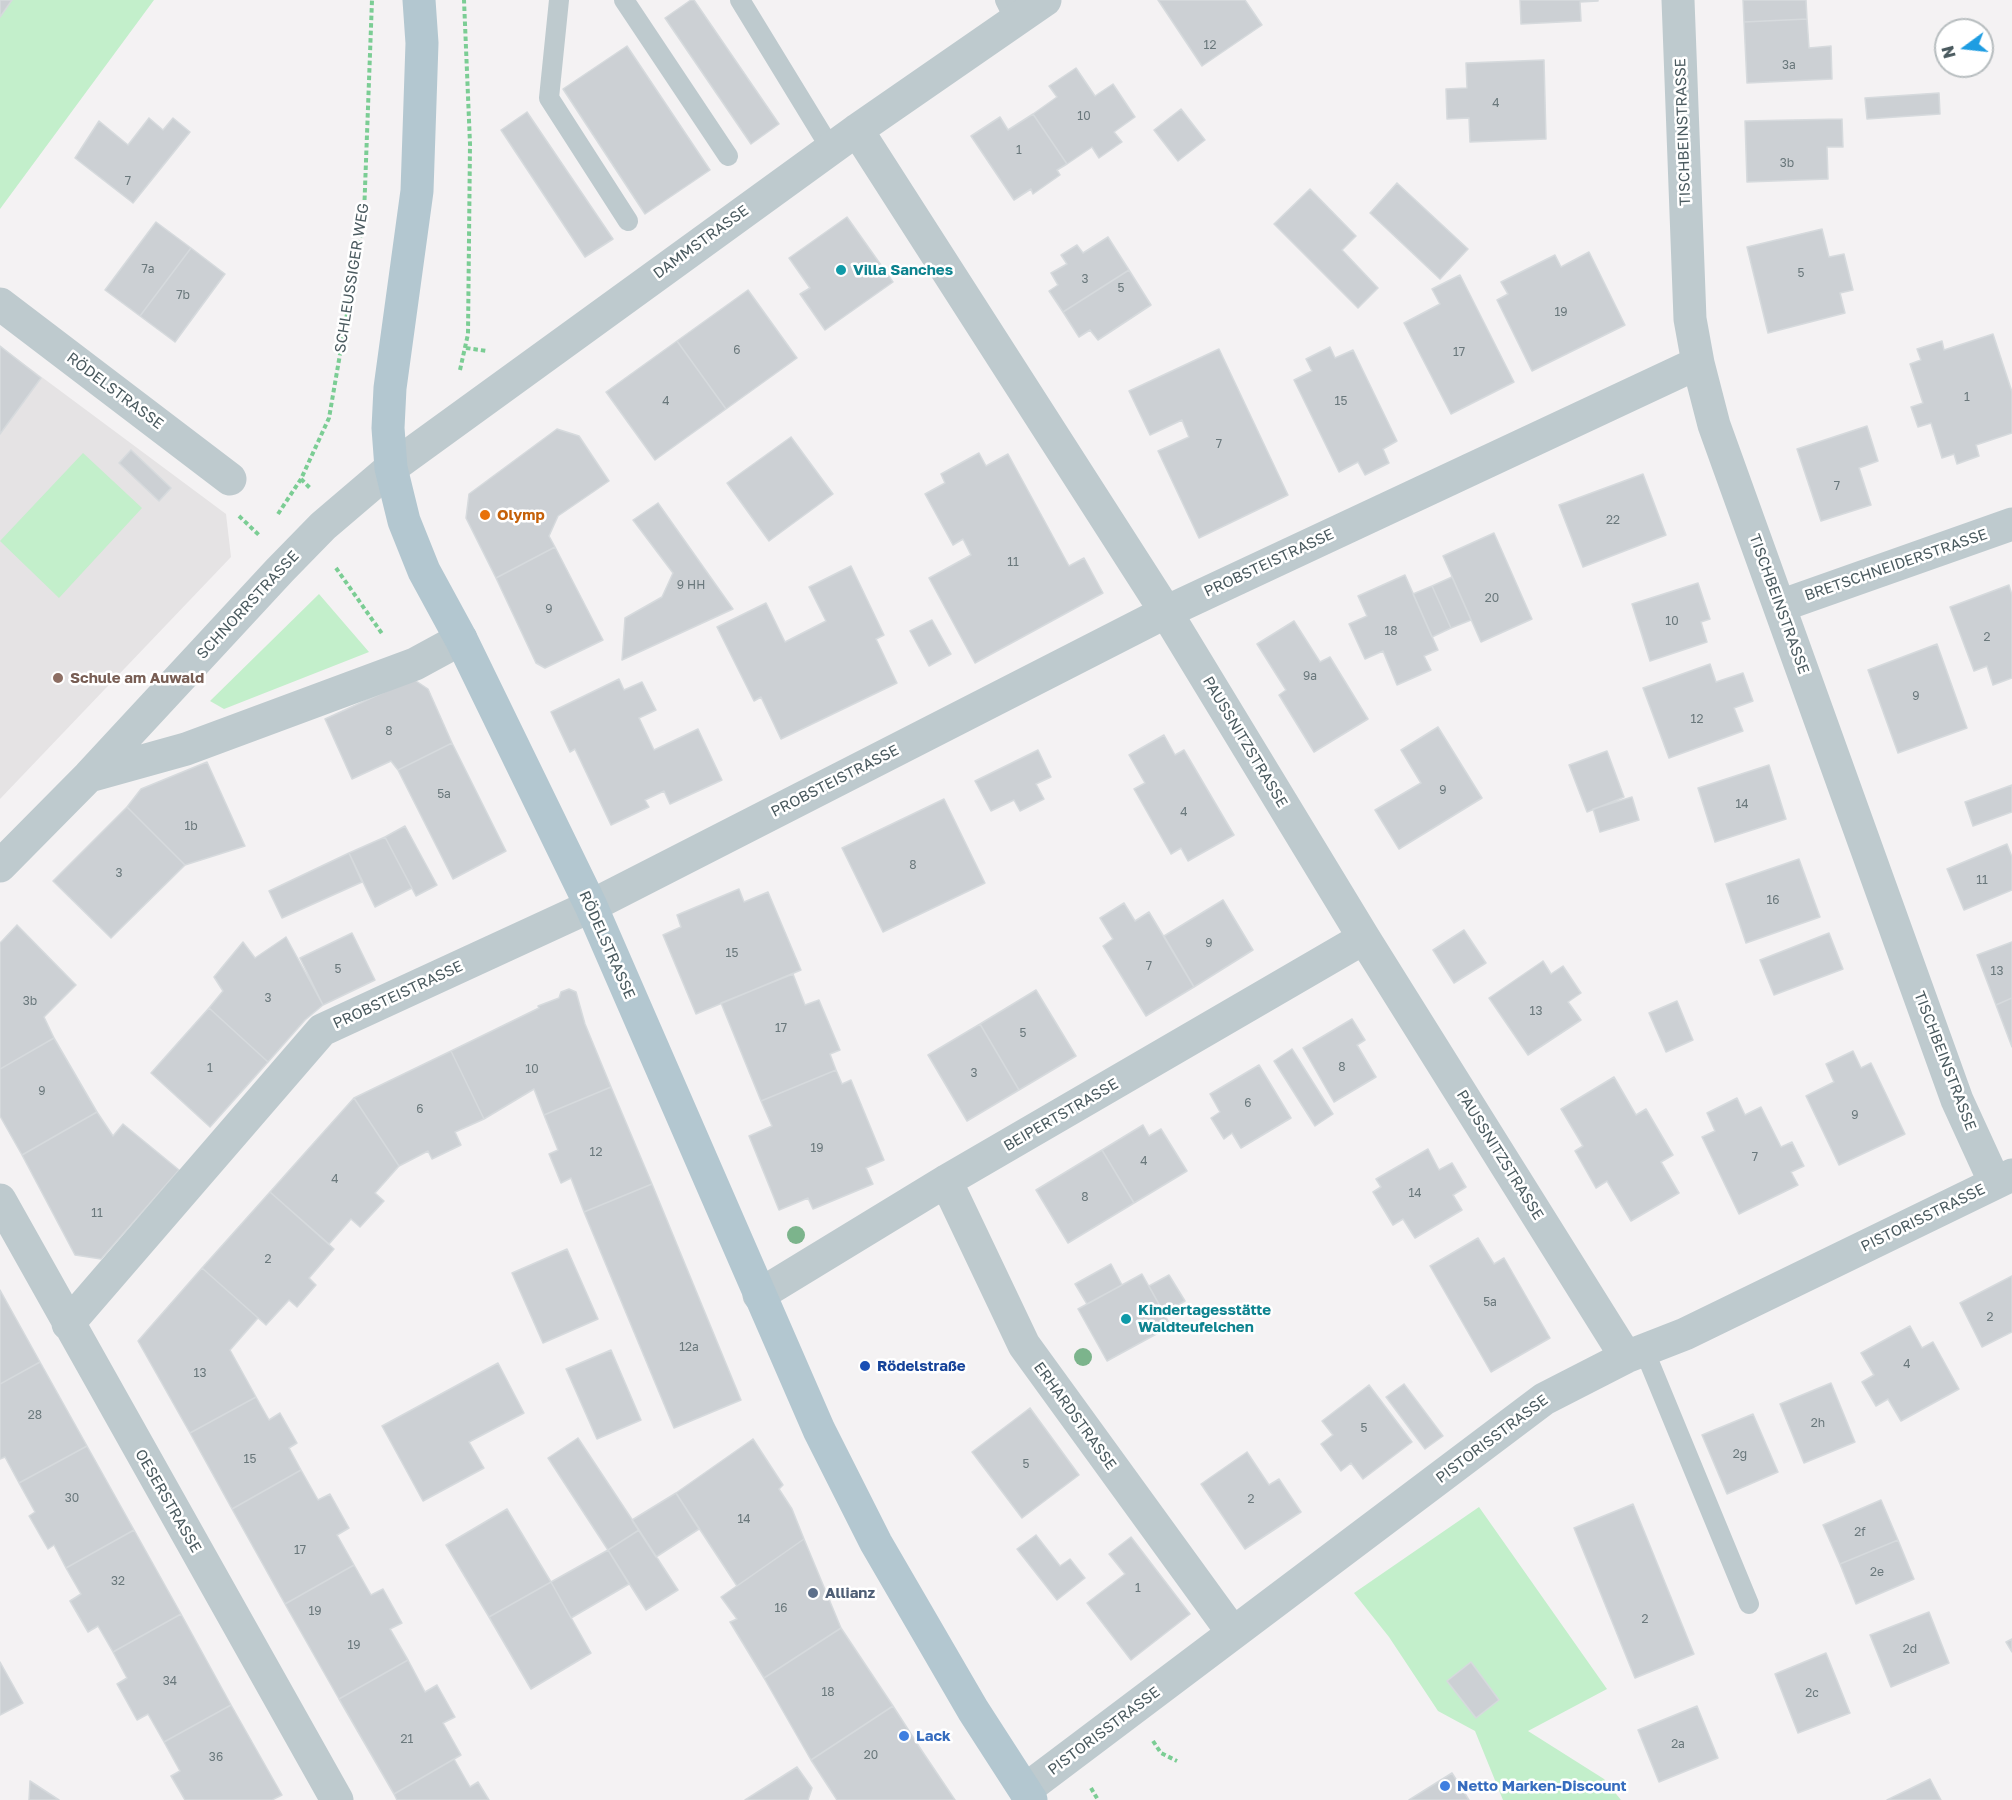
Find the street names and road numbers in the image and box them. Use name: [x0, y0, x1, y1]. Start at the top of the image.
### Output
street label: TISCHBEINSTRASSE: [1671, 58, 1695, 206]
street label: DAMMSTRASSE: [650, 201, 752, 283]
street label: SCHLEUSSIGER WEG: [331, 202, 373, 354]
street label: RÖDELSTRASSE: [63, 349, 167, 433]
street label: PROBSTEISTRASSE: [1201, 525, 1337, 601]
street label: BRETSCHNEIDERSTRASSE: [1802, 525, 1990, 605]
street label: TISCHBEINSTRASSE: [1745, 532, 1813, 676]
street label: SCHNORRSTRASSE: [193, 547, 303, 663]
street label: PAUSSNITZSTRASSE: [1199, 673, 1291, 811]
street label: PROBSTEISTRASSE: [768, 741, 902, 821]
street label: RÖDELSTRASSE: [575, 888, 639, 1002]
street label: PROBSTEISTRASSE: [330, 957, 466, 1033]
street label: TISCHBEINSTRASSE: [1910, 989, 1980, 1133]
street label: BEIPERTSTRASSE: [1001, 1075, 1121, 1155]
street label: PAUSSNITZSTRASSE: [1453, 1087, 1547, 1223]
street label: PISTORISSTRASSE: [1858, 1180, 1988, 1256]
street label: ERHARDSTRASSE: [1030, 1359, 1120, 1473]
street label: PISTORISSTRASSE: [1432, 1391, 1552, 1487]
street label: OESERSTRASSE: [131, 1446, 205, 1556]
street label: PISTORISSTRASSE: [1044, 1683, 1164, 1779]

